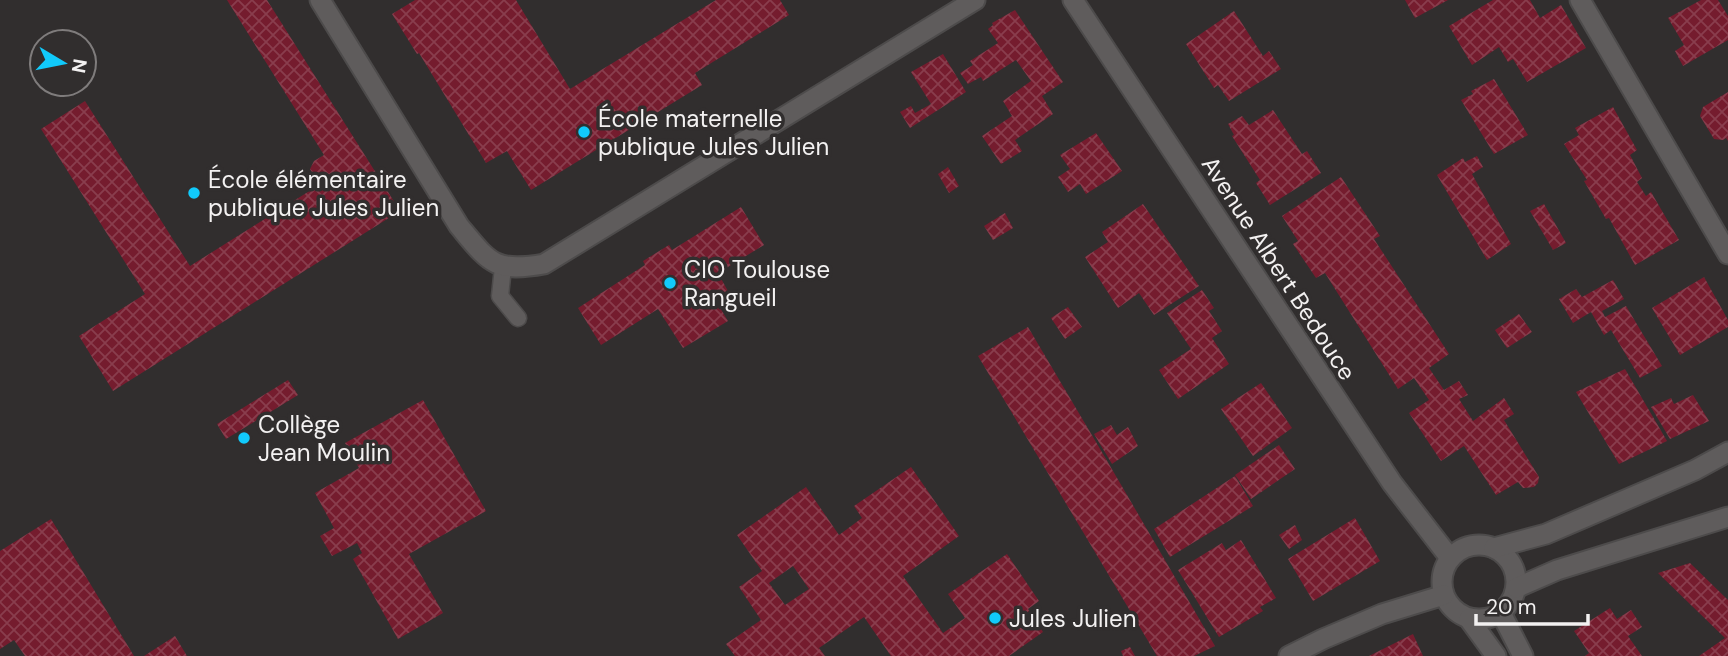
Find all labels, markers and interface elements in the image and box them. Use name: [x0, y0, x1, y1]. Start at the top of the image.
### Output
north arrow: [28, 28, 98, 98]
text: N: [66, 57, 93, 75]
place label: École maternelle publique Jules Julien: [598, 103, 829, 162]
marker: École maternelle publique Jules Julien: [576, 124, 592, 140]
street label: Avenue Albert Bedouce: [1195, 150, 1363, 386]
place label: École élémentaire publique Jules Julien: [208, 164, 439, 223]
marker: École élémentaire publique Jules Julien: [186, 185, 202, 201]
place label: CIO Toulouse Rangueil: [684, 254, 830, 313]
marker: CIO Toulouse Rangueil: [662, 275, 678, 291]
place label: Collège Jean Moulin: [258, 409, 390, 468]
marker: Collège Jean Moulin: [236, 430, 252, 446]
scale bar: [1476, 582, 1588, 626]
text: 20 m: [1486, 593, 1537, 621]
place label: Jules Julien: [1009, 603, 1137, 634]
marker: Jules Julien: [987, 610, 1003, 626]

